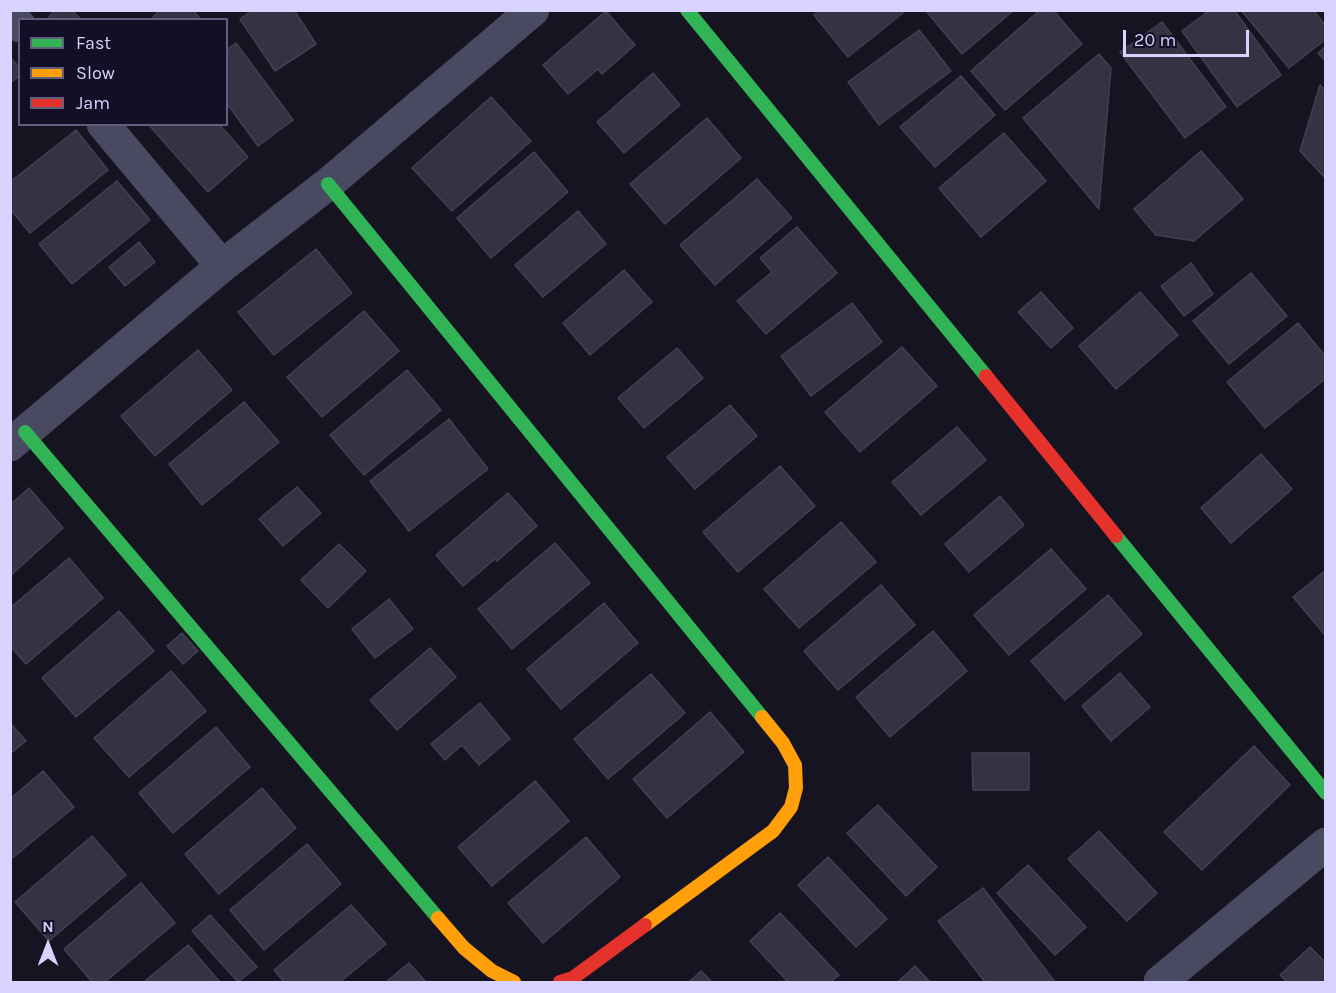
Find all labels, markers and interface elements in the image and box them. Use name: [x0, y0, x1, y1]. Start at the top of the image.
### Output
legend: [18, 18, 228, 126]
scale bar: [1126, 18, 1252, 56]
text: 20 m: [1134, 29, 1176, 51]
text: Fast: [76, 32, 111, 54]
text: Slow: [76, 62, 115, 84]
text: Jam: [76, 92, 110, 114]
north arrow: [18, 915, 78, 975]
text: N: [42, 917, 54, 936]

